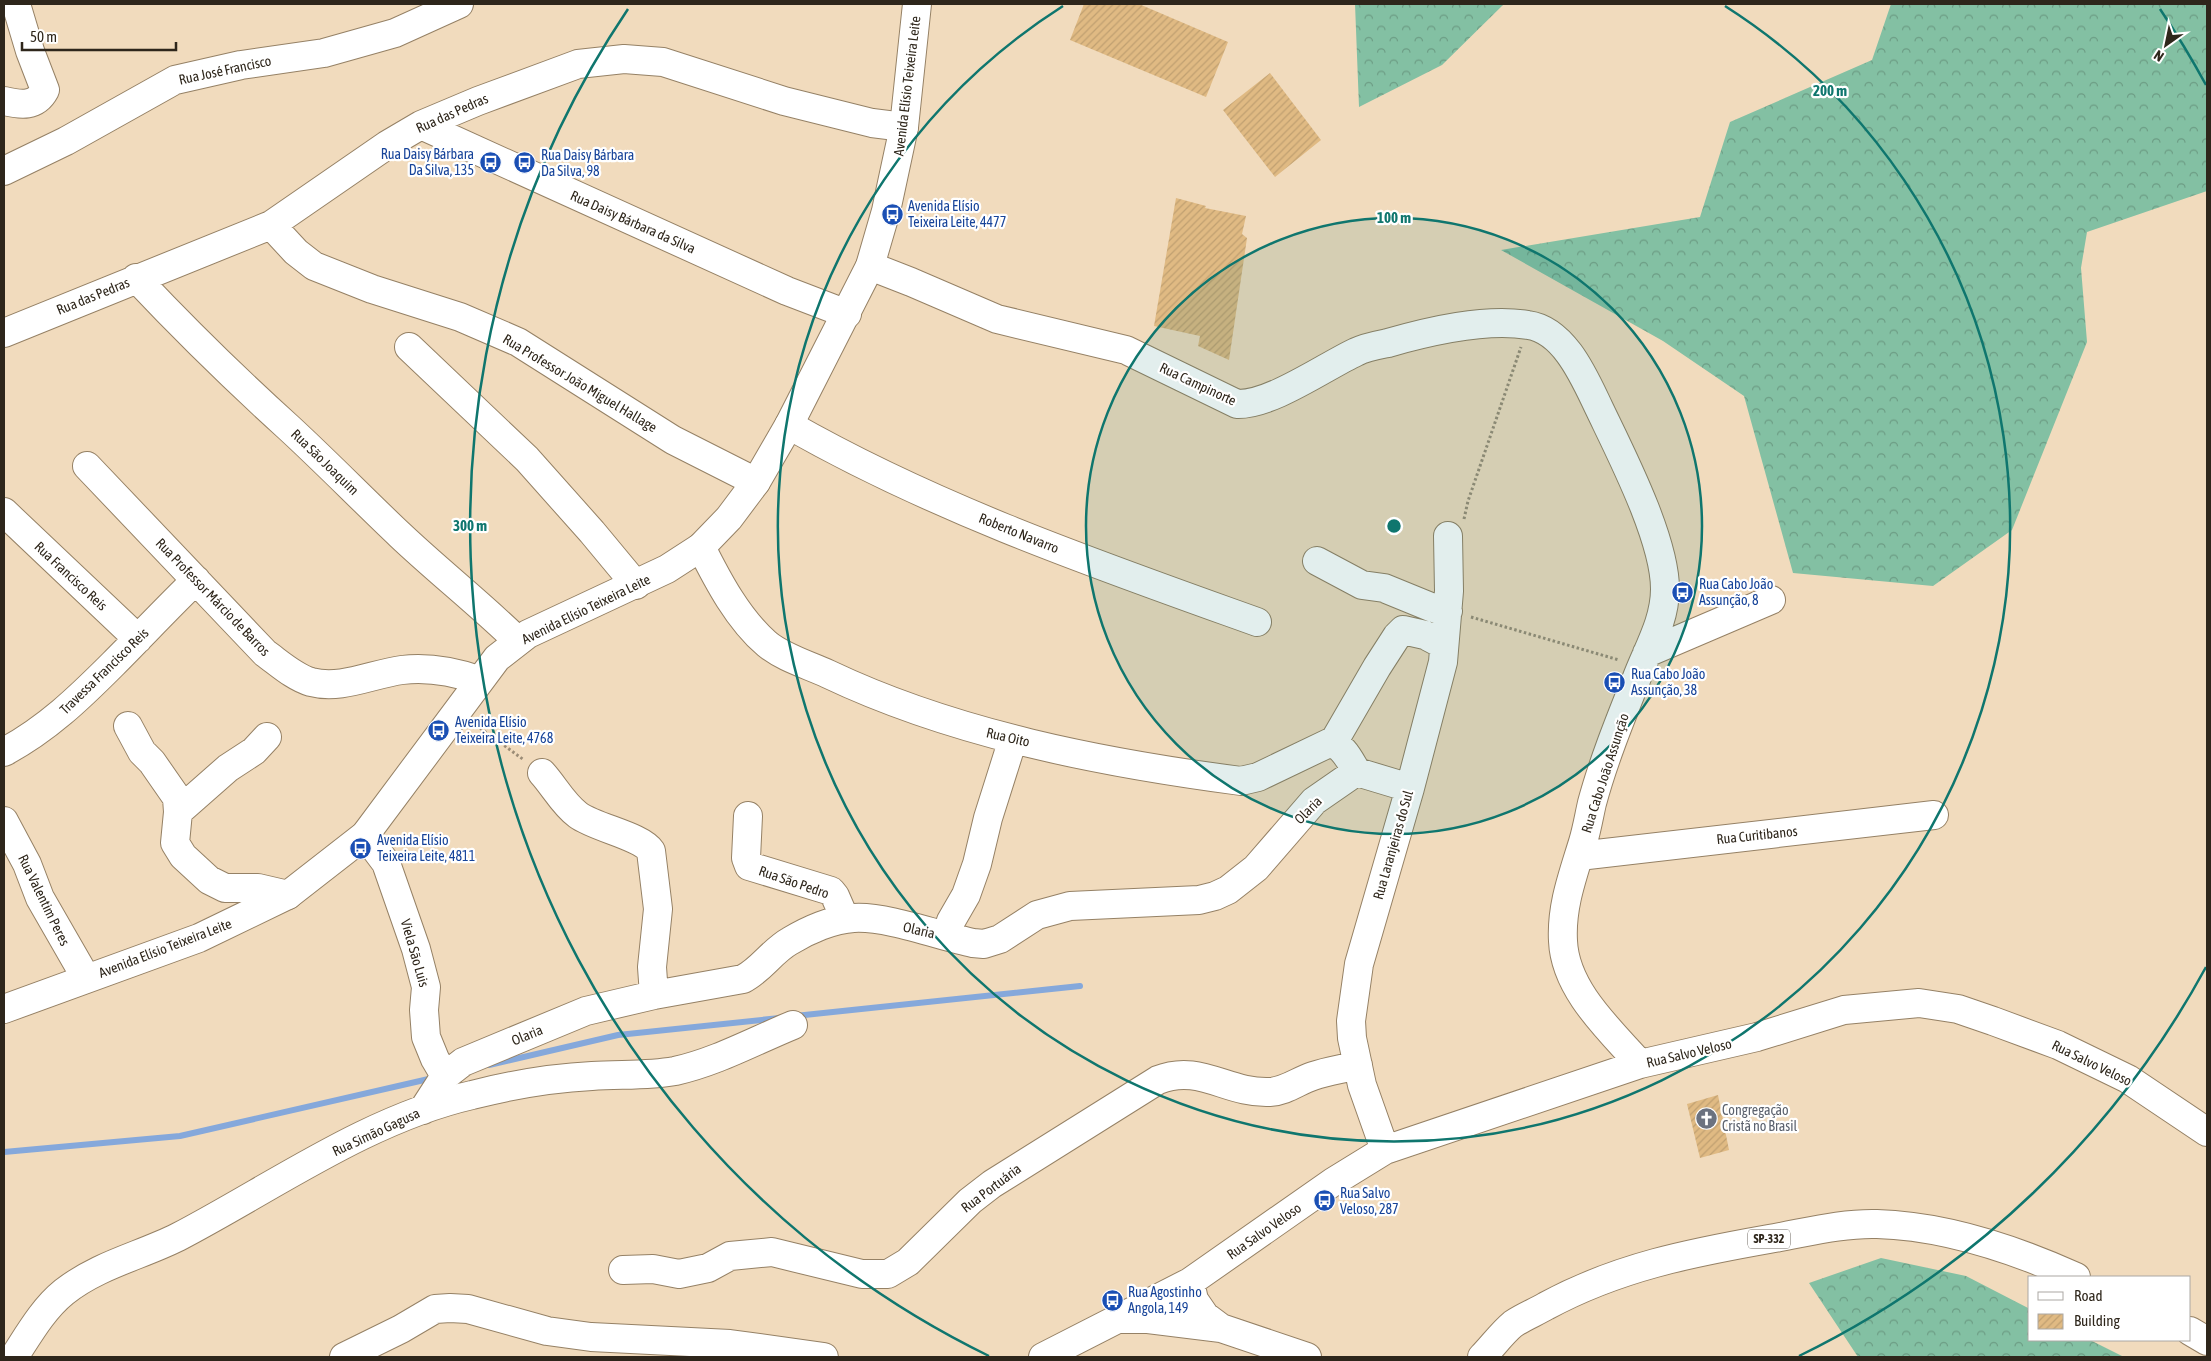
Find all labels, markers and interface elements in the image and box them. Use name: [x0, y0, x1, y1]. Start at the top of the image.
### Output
street label: Avenida Elísio Teixeira Leite: [890, 15, 924, 157]
scale bar: [22, 20, 176, 52]
north arrow: [2141, 20, 2191, 70]
text: 50 m: [30, 28, 57, 45]
text: N: [2151, 47, 2167, 65]
street label: Rua José Francisco: [177, 52, 273, 88]
text: 200 m: [1813, 82, 1847, 99]
street label: Rua das Pedras: [414, 90, 491, 136]
place label: Rua Daisy Bárbara Da Silva, 135: [381, 146, 474, 178]
place label: Rua Daisy Bárbara Da Silva, 98: [541, 147, 634, 179]
bus stop icon: Rua Daisy Bárbara Da Silva, 135: [478, 150, 502, 174]
bus stop icon: Rua Daisy Bárbara Da Silva, 98: [513, 151, 537, 175]
street label: Rua Daisy Bárbara da Silva: [568, 187, 698, 257]
place label: Avenida Elísio Teixeira Leite, 4477: [908, 198, 1006, 230]
bus stop icon: Avenida Elísio Teixeira Leite, 4477: [880, 202, 904, 226]
text: 100 m: [1377, 209, 1411, 226]
street label: Rua das Pedras: [54, 274, 132, 318]
street label: Rua Professor João Miguel Hallage: [500, 331, 660, 435]
street label: Rua Campinorte: [1157, 359, 1239, 409]
street label: Rua São Joaquim: [288, 426, 362, 498]
street label: Roberto Navarro: [977, 510, 1061, 556]
text: 300 m: [453, 517, 487, 534]
centre of rings: [1385, 517, 1403, 535]
street label: Rua Professor Márcio de Barros: [153, 535, 273, 659]
street label: Rua Francisco Reis: [31, 538, 111, 614]
street label: Avenida Elísio Teixeira Leite: [519, 571, 653, 647]
place label: Rua Cabo João Assunção, 8: [1699, 576, 1773, 608]
bus stop icon: Rua Cabo João Assunção, 8: [1671, 580, 1695, 604]
street label: Travessa Francisco Reis: [56, 625, 152, 717]
place label: Rua Cabo João Assunção, 38: [1631, 666, 1705, 698]
bus stop icon: Rua Cabo João Assunção, 38: [1603, 670, 1627, 694]
street label: Rua Cabo João Assunção: [1578, 711, 1632, 835]
place label: Avenida Elísio Teixeira Leite, 4768: [455, 714, 554, 746]
bus stop icon: Avenida Elísio Teixeira Leite, 4768: [427, 718, 451, 742]
street label: Rua Oito: [985, 724, 1031, 750]
street label: Rua Laranjeiras do Sul: [1370, 788, 1416, 901]
street label: Olaria: [1291, 793, 1325, 827]
street label: Rua Curitibanos: [1716, 823, 1798, 847]
place label: Avenida Elísio Teixeira Leite, 4811: [377, 832, 475, 864]
bus stop icon: Avenida Elísio Teixeira Leite, 4811: [349, 836, 373, 860]
street label: Rua Valentim Peres: [15, 852, 73, 948]
street label: Rua São Pedro: [757, 862, 831, 902]
street label: Avenida Elísio Teixeira Leite: [96, 915, 234, 981]
street label: Viela São Luis: [398, 917, 432, 989]
street label: Olaria: [901, 919, 937, 941]
street label: Olaria: [509, 1022, 545, 1048]
street label: Rua Salvo Veloso: [1645, 1035, 1733, 1071]
street label: Rua Salvo Veloso: [2050, 1037, 2134, 1089]
place label: Congregação Cristã no Brasil: [1722, 1102, 1797, 1134]
street label: Rua Simão Gagusa: [330, 1105, 422, 1159]
church icon: Congregação Cristã no Brasil: [1694, 1106, 1718, 1130]
street label: Rua Portuária: [958, 1160, 1024, 1216]
place label: Rua Salvo Veloso, 287: [1340, 1185, 1399, 1217]
bus stop icon: Rua Salvo Veloso, 287: [1312, 1189, 1336, 1213]
street label: Rua Salvo Veloso: [1224, 1200, 1304, 1262]
road number: SP-332: [1748, 1230, 1790, 1248]
legend: [2028, 1276, 2191, 1341]
place label: Rua Agostinho Angola, 149: [1128, 1284, 1202, 1316]
text: Road: [2074, 1287, 2103, 1304]
bus stop icon: Rua Agostinho Angola, 149: [1100, 1288, 1124, 1312]
text: Building: [2074, 1312, 2120, 1329]

